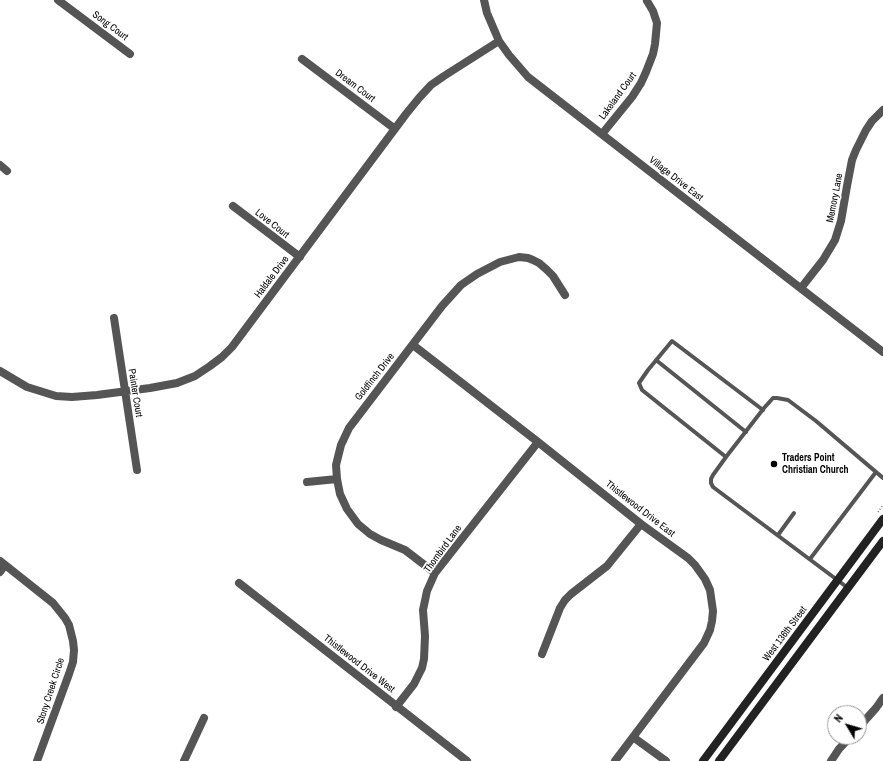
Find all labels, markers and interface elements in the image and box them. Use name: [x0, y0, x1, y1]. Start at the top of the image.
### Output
street label: Song Court: [90, 9, 130, 43]
street label: Dream Court: [333, 67, 377, 105]
street label: Lakeland Court: [597, 70, 639, 122]
street label: Village Drive East: [647, 154, 705, 204]
street label: Memory Lane: [824, 172, 846, 224]
street label: Love Court: [253, 207, 291, 241]
street label: Haldale Drive: [252, 254, 292, 300]
street label: Goldfinch Drive: [353, 351, 397, 403]
street label: Painter Court: [125, 368, 145, 418]
place label: Traders Point Christian Church: [782, 452, 849, 476]
marker: Traders Point Christian Church: [769, 459, 779, 469]
street label: Thistlewood Drive East: [603, 478, 677, 540]
street label: Thornbird Lane: [422, 523, 464, 575]
street label: West 136th Street: [760, 604, 810, 664]
street label: Thistlewood Drive West: [321, 633, 397, 695]
street label: Stony Creek Circle: [35, 656, 67, 726]
north arrow: [827, 705, 867, 745]
text: N: [831, 711, 846, 725]

